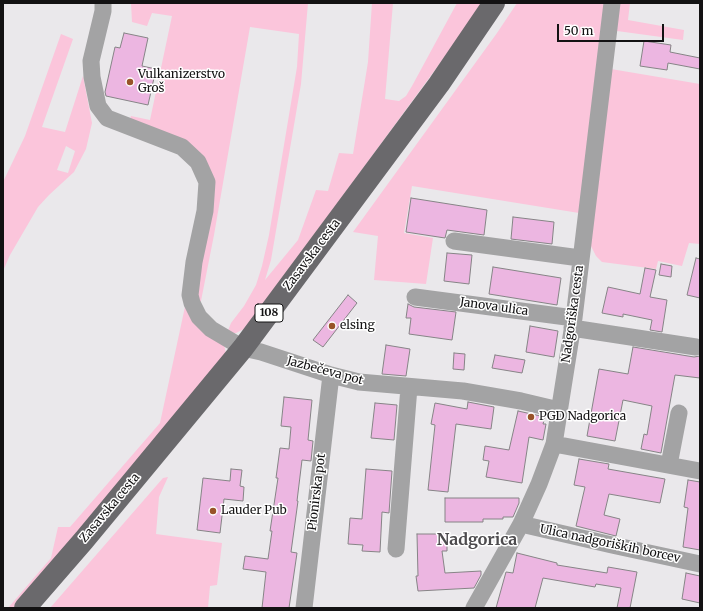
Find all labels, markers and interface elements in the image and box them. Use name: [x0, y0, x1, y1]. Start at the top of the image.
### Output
scale bar: [559, 16, 666, 42]
text: 50 m: [564, 23, 593, 38]
place label: Vulkanizerstvo Groš: [138, 68, 225, 96]
marker: Vulkanizerstvo Groš: [125, 77, 135, 87]
street label: Zasavska cesta: [280, 216, 344, 294]
street label: Nadgoriška cesta: [559, 264, 587, 364]
street label: Janova ulica: [459, 295, 529, 319]
road number: 108: [255, 304, 283, 322]
place label: elsing: [340, 319, 375, 333]
marker: elsing: [327, 321, 337, 331]
street label: Jazbečeva pot: [285, 354, 365, 388]
place label: PGD Nadgorica: [539, 410, 626, 424]
marker: PGD Nadgorica: [526, 412, 536, 422]
street label: Pionirska pot: [305, 453, 329, 531]
street label: Zasavska cesta: [77, 471, 143, 545]
place label: Lauder Pub: [221, 504, 287, 518]
marker: Lauder Pub: [208, 506, 218, 516]
street label: Ulica nadgoriških borcev: [538, 522, 682, 566]
district label: Nadgorica: [437, 530, 517, 550]

